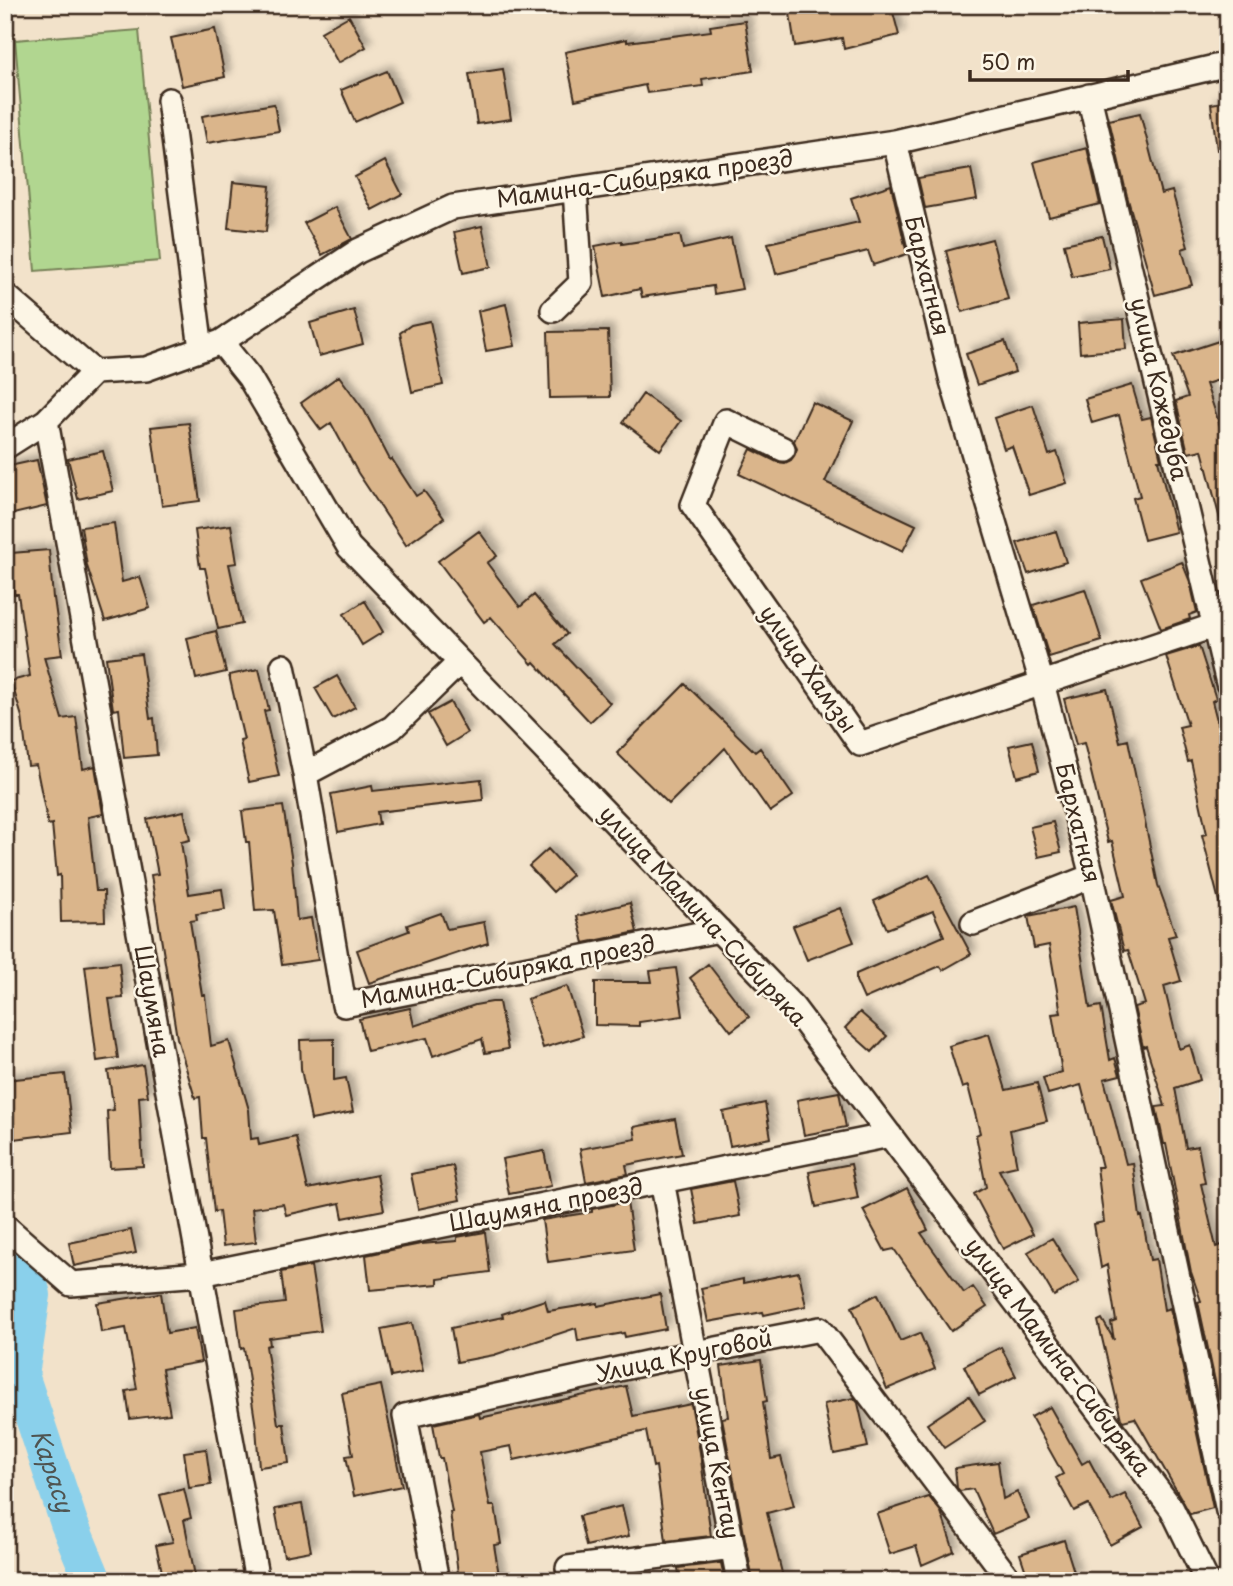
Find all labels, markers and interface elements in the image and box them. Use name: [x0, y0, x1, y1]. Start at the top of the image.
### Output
scale bar: [970, 38, 1128, 82]
text: 50 m: [981, 45, 1035, 77]
street label: Мамина-Сибиряка проезд: [494, 139, 795, 216]
street label: Бархатная: [897, 212, 960, 339]
street label: улица Кожедуба: [1122, 294, 1199, 484]
street label: улица Хамзы: [752, 597, 867, 740]
street label: Бархатная: [1048, 759, 1111, 886]
street label: улица Мамина-Сибиряка: [592, 796, 817, 1034]
street label: Мамина-Сибиряка проезд: [357, 925, 658, 1016]
street label: Шаумяна: [126, 942, 181, 1060]
street label: Шаумяна проезд: [446, 1168, 646, 1240]
street label: улица Мамина-Сибиряка: [958, 1229, 1161, 1484]
street label: Улица Круговой: [592, 1319, 775, 1390]
street label: улица Кентау: [687, 1384, 750, 1542]
water label: Карасу: [23, 1424, 85, 1519]

